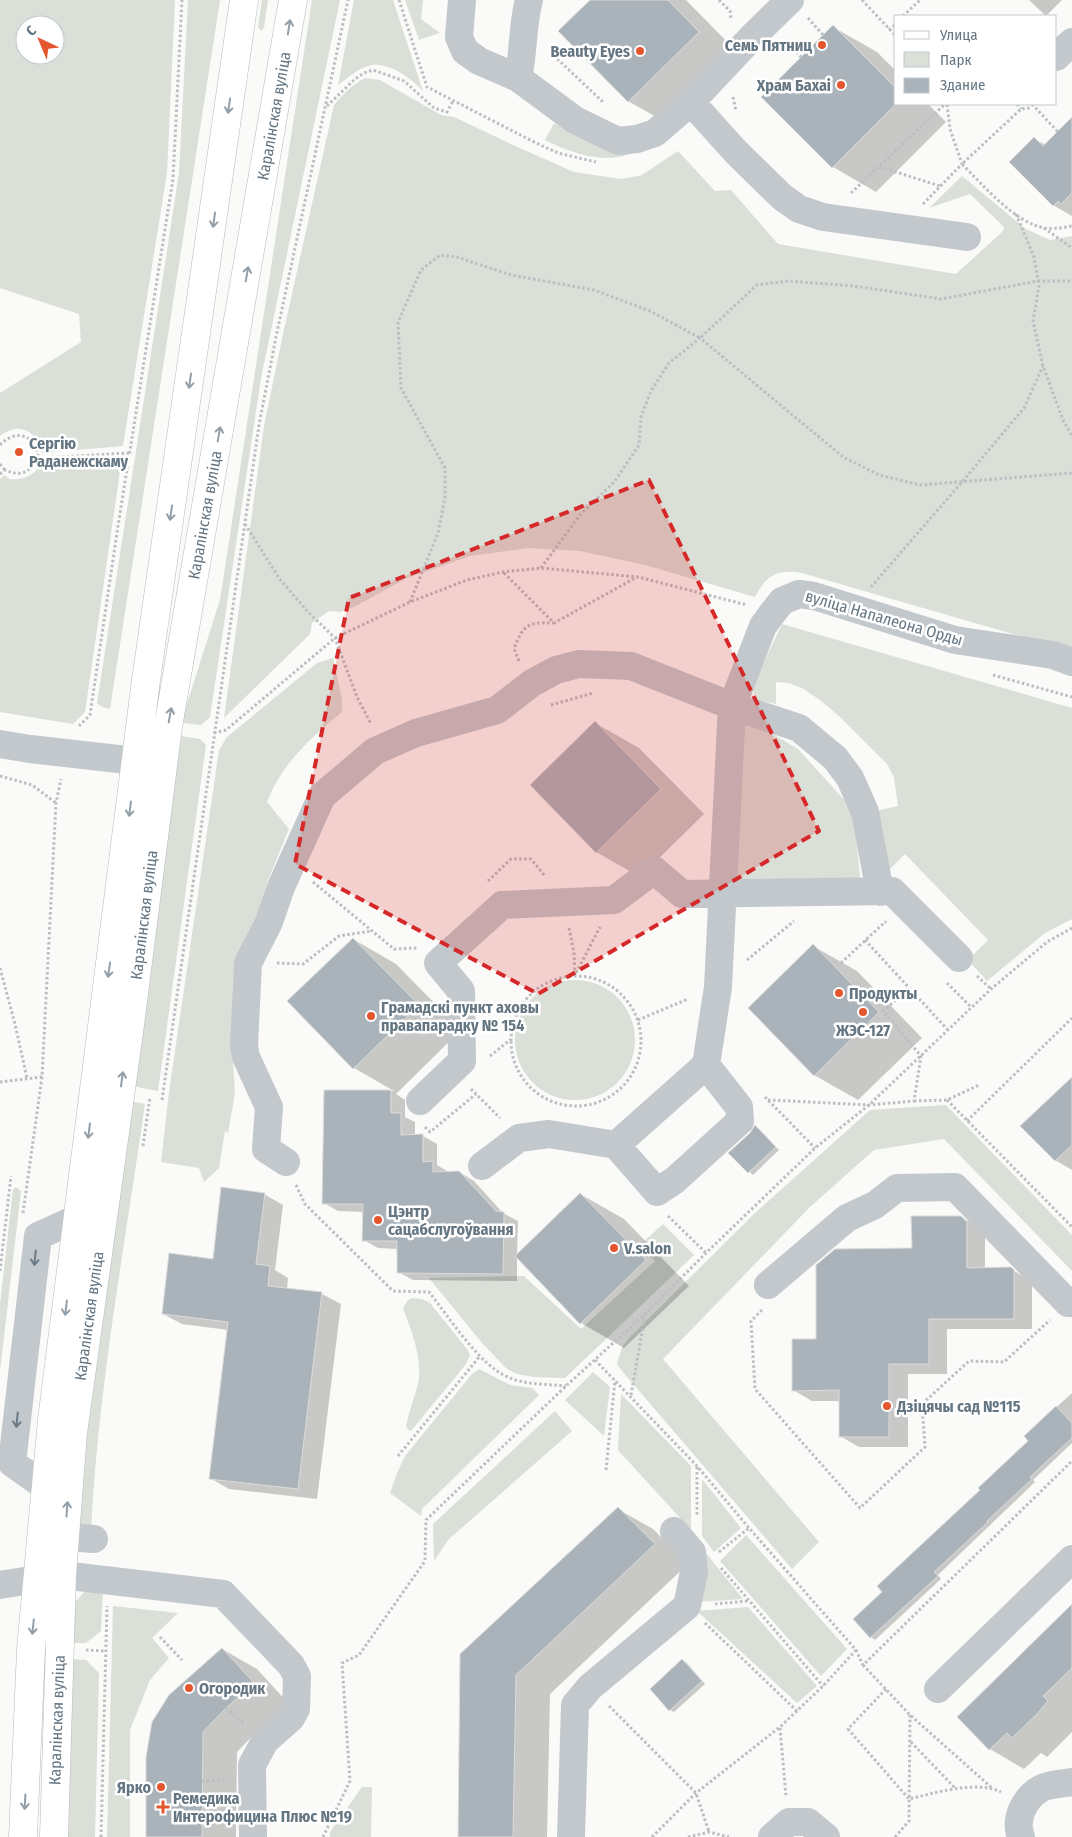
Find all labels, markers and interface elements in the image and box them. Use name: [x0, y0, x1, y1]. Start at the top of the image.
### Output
north arrow: [15, 15, 65, 65]
legend: [894, 15, 1057, 105]
one-way arrow: [284, 20, 294, 36]
text: С: [23, 22, 40, 40]
text: Улица: [939, 26, 978, 44]
place label: Семь Пятниц: [725, 36, 812, 55]
marker: Семь Пятниц: [816, 39, 828, 51]
place label: Beauty Eyes: [550, 42, 630, 61]
marker: Beauty Eyes: [634, 45, 646, 57]
street label: Каралінская вуліца: [253, 50, 295, 182]
text: Парк: [940, 51, 971, 69]
place label: Храм Бахаі: [756, 76, 831, 95]
text: Здание: [940, 76, 986, 94]
marker: Храм Бахаі: [835, 79, 847, 91]
one-way arrow: [224, 98, 234, 114]
one-way arrow: [208, 212, 218, 228]
one-way arrow: [242, 266, 252, 282]
one-way arrow: [185, 373, 195, 389]
one-way arrow: [215, 426, 225, 442]
place label: Сергію Раданежскаму: [29, 434, 128, 471]
marker: Сергію Раданежскаму: [13, 446, 25, 458]
street label: Каралінская вуліца: [184, 449, 226, 581]
one-way arrow: [166, 505, 176, 521]
street label: вуліца Напалеона Орды: [803, 586, 965, 650]
one-way arrow: [166, 707, 176, 723]
one-way arrow: [125, 801, 135, 817]
street label: Каралінская вуліца: [127, 849, 161, 981]
one-way arrow: [104, 962, 114, 978]
place label: Продукты: [849, 984, 917, 1003]
marker: Продукты: [833, 987, 845, 999]
place label: Грамадскі пункт аховы правапарадку № 154: [381, 998, 539, 1035]
marker: ЖЭС-127: [857, 1006, 869, 1018]
marker: Грамадскі пункт аховы правапарадку № 154: [365, 1010, 377, 1022]
place label: ЖЭС-127: [835, 1021, 890, 1040]
one-way arrow: [117, 1071, 127, 1087]
one-way arrow: [84, 1123, 94, 1139]
place label: Цэнтр сацабслугоўвання: [388, 1202, 513, 1239]
marker: Цэнтр сацабслугоўвання: [372, 1214, 384, 1226]
place label: V.salon: [623, 1239, 671, 1258]
marker: V.salon: [608, 1242, 620, 1254]
one-way arrow: [30, 1250, 40, 1266]
street label: Каралінская вуліца: [71, 1250, 107, 1382]
one-way arrow: [61, 1299, 71, 1315]
place label: Дзіцячы сад №115: [896, 1397, 1021, 1416]
marker: Дзіцячы сад №115: [881, 1400, 893, 1412]
one-way arrow: [12, 1411, 22, 1427]
one-way arrow: [63, 1501, 72, 1517]
one-way arrow: [28, 1619, 38, 1635]
street label: Каралінская вуліца: [45, 1654, 69, 1785]
place label: Огородик: [199, 1679, 266, 1698]
marker: Огородик: [183, 1682, 195, 1694]
place label: Ярко: [117, 1778, 151, 1797]
marker: Ярко: [155, 1781, 167, 1793]
place label: Ремедика Интерофицина Плюс №19: [173, 1789, 352, 1826]
one-way arrow: [20, 1794, 29, 1810]
marker: Ремедика Интерофицина Плюс №19: [157, 1801, 169, 1813]

